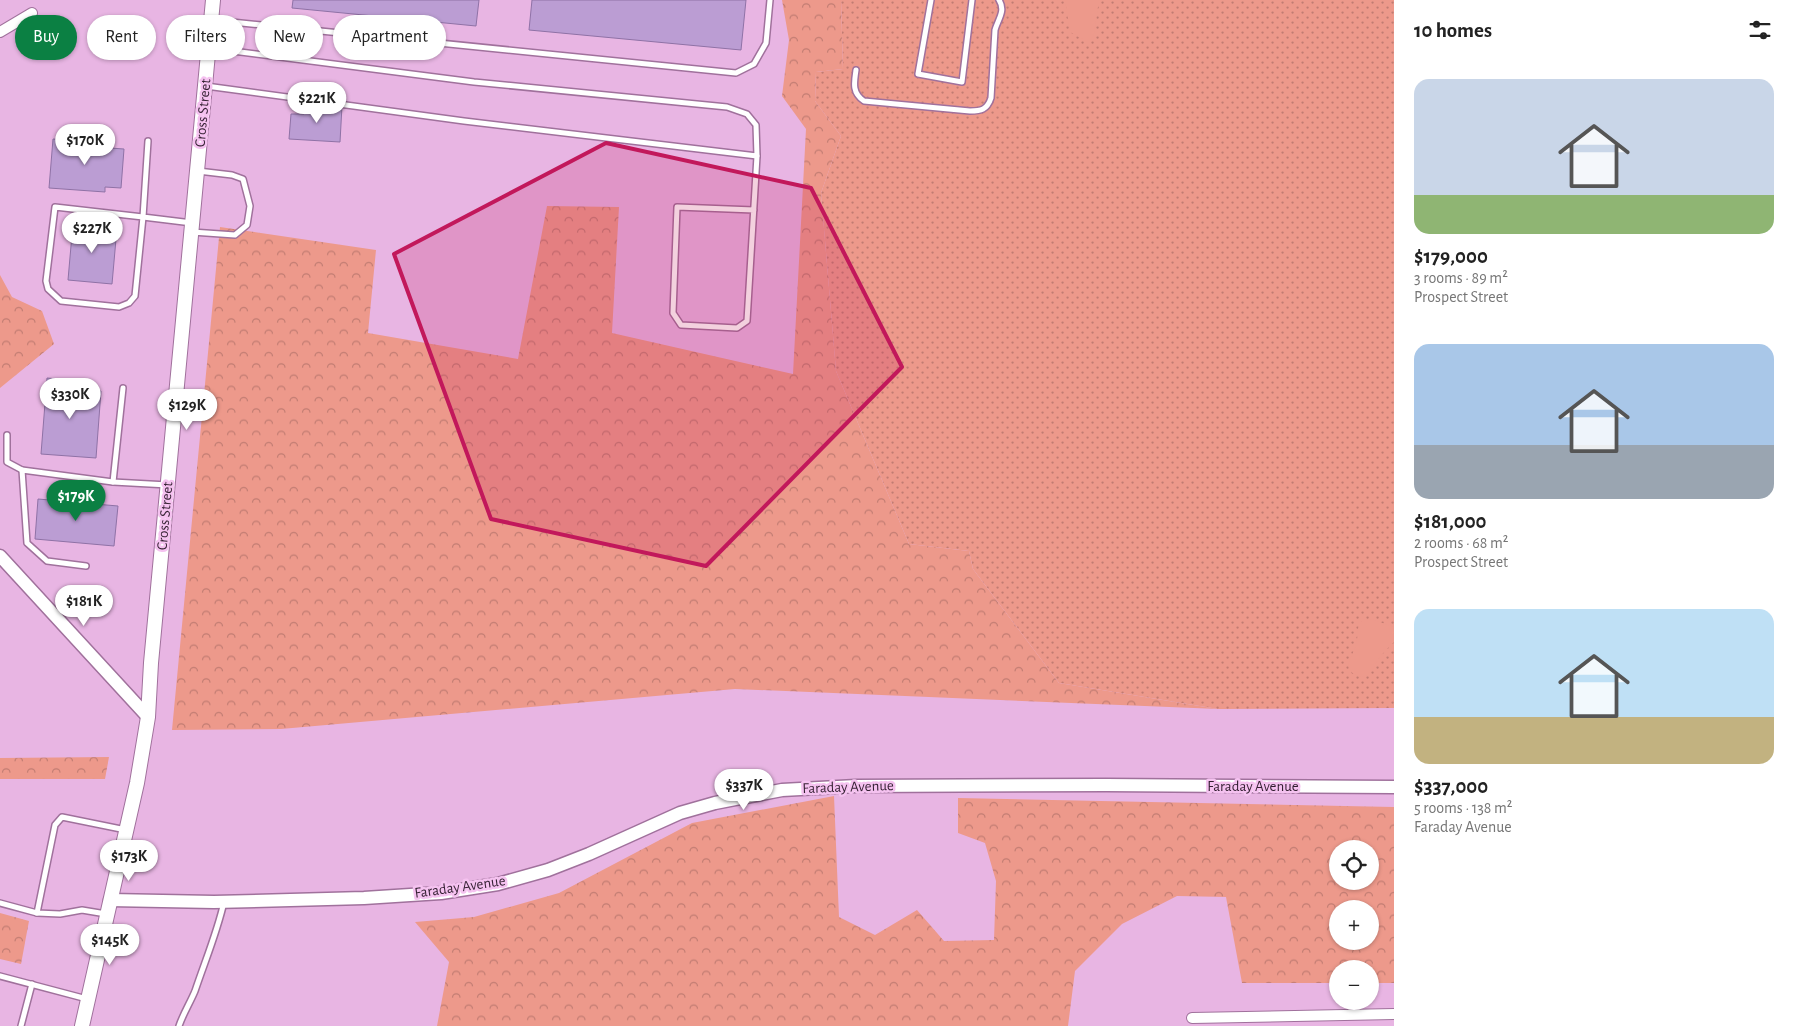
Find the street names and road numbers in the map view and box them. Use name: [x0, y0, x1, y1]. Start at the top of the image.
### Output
street label: Cross Street: [193, 78, 213, 148]
street label: Cross Street: [155, 481, 175, 551]
street label: Faraday Avenue: [802, 778, 894, 796]
street label: Faraday Avenue: [1207, 779, 1299, 794]
street label: Faraday Avenue: [414, 873, 506, 901]

